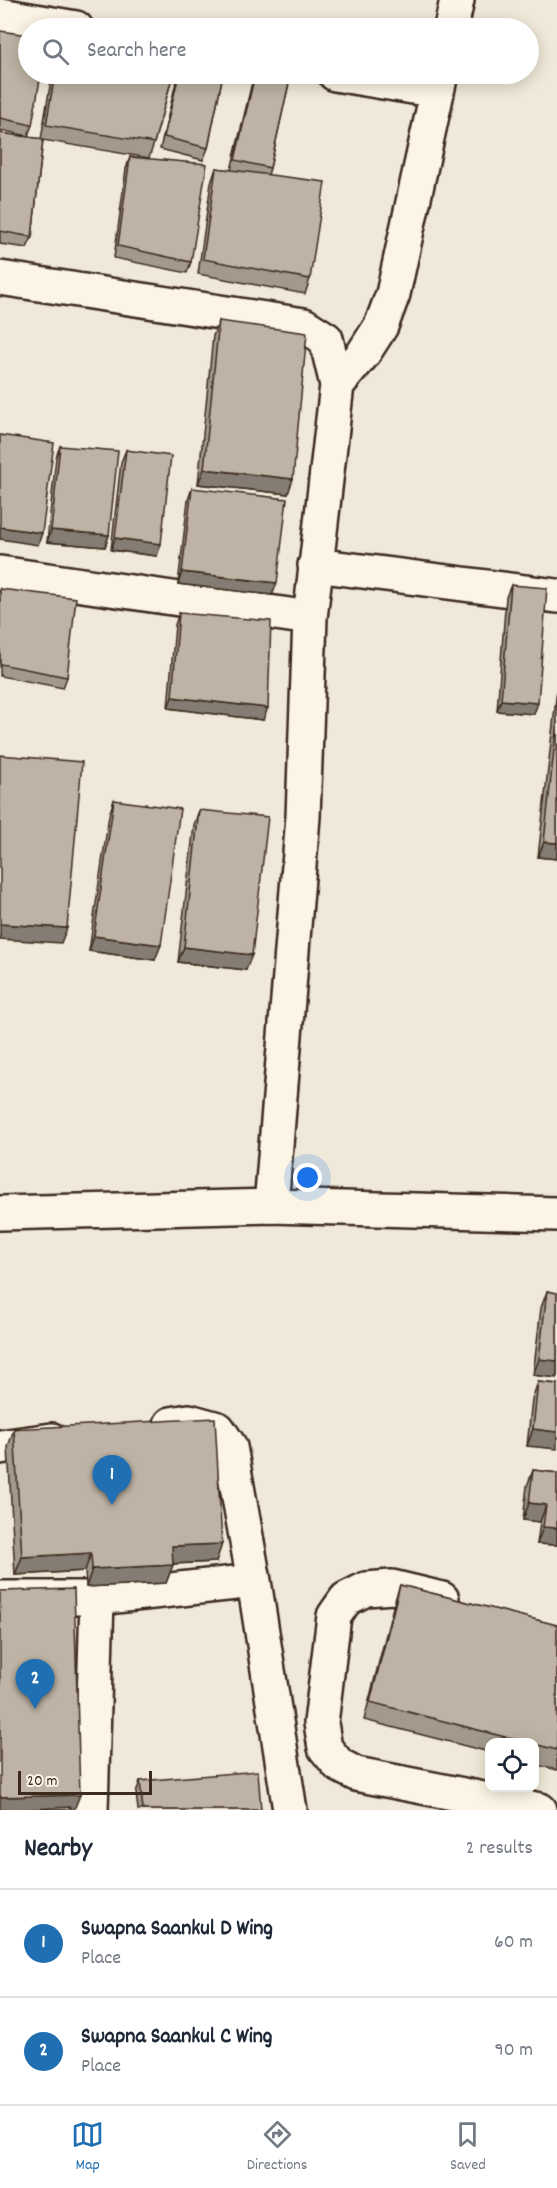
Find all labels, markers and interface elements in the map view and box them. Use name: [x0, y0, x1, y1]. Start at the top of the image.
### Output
search box: [18, 18, 539, 84]
icon: search: [39, 35, 72, 68]
text: Search here: [87, 36, 186, 67]
your location: [293, 1163, 322, 1192]
pin: 1: [92, 1456, 132, 1505]
pin: 2: [15, 1660, 54, 1709]
map controls: [485, 1738, 539, 1792]
button: locate: [485, 1738, 539, 1792]
scale bar: [18, 1768, 152, 1796]
text: 20 m: [27, 1770, 57, 1793]
text: Nearby: [24, 1831, 92, 1868]
text: 2 results: [466, 1835, 533, 1863]
text: Swapna Saankul D Wing: [81, 1914, 273, 1945]
text: 1: [41, 1929, 46, 1957]
text: 60 m: [494, 1929, 533, 1957]
text: Place: [81, 1945, 121, 1973]
text: Swapna Saankul C Wing: [81, 2022, 273, 2053]
text: 2: [39, 2037, 48, 2065]
text: 90 m: [495, 2037, 533, 2065]
text: Place: [81, 2053, 121, 2081]
tab: Map: [71, 2118, 104, 2177]
tab: Directions: [247, 2118, 307, 2177]
tab: Saved: [450, 2118, 486, 2177]

